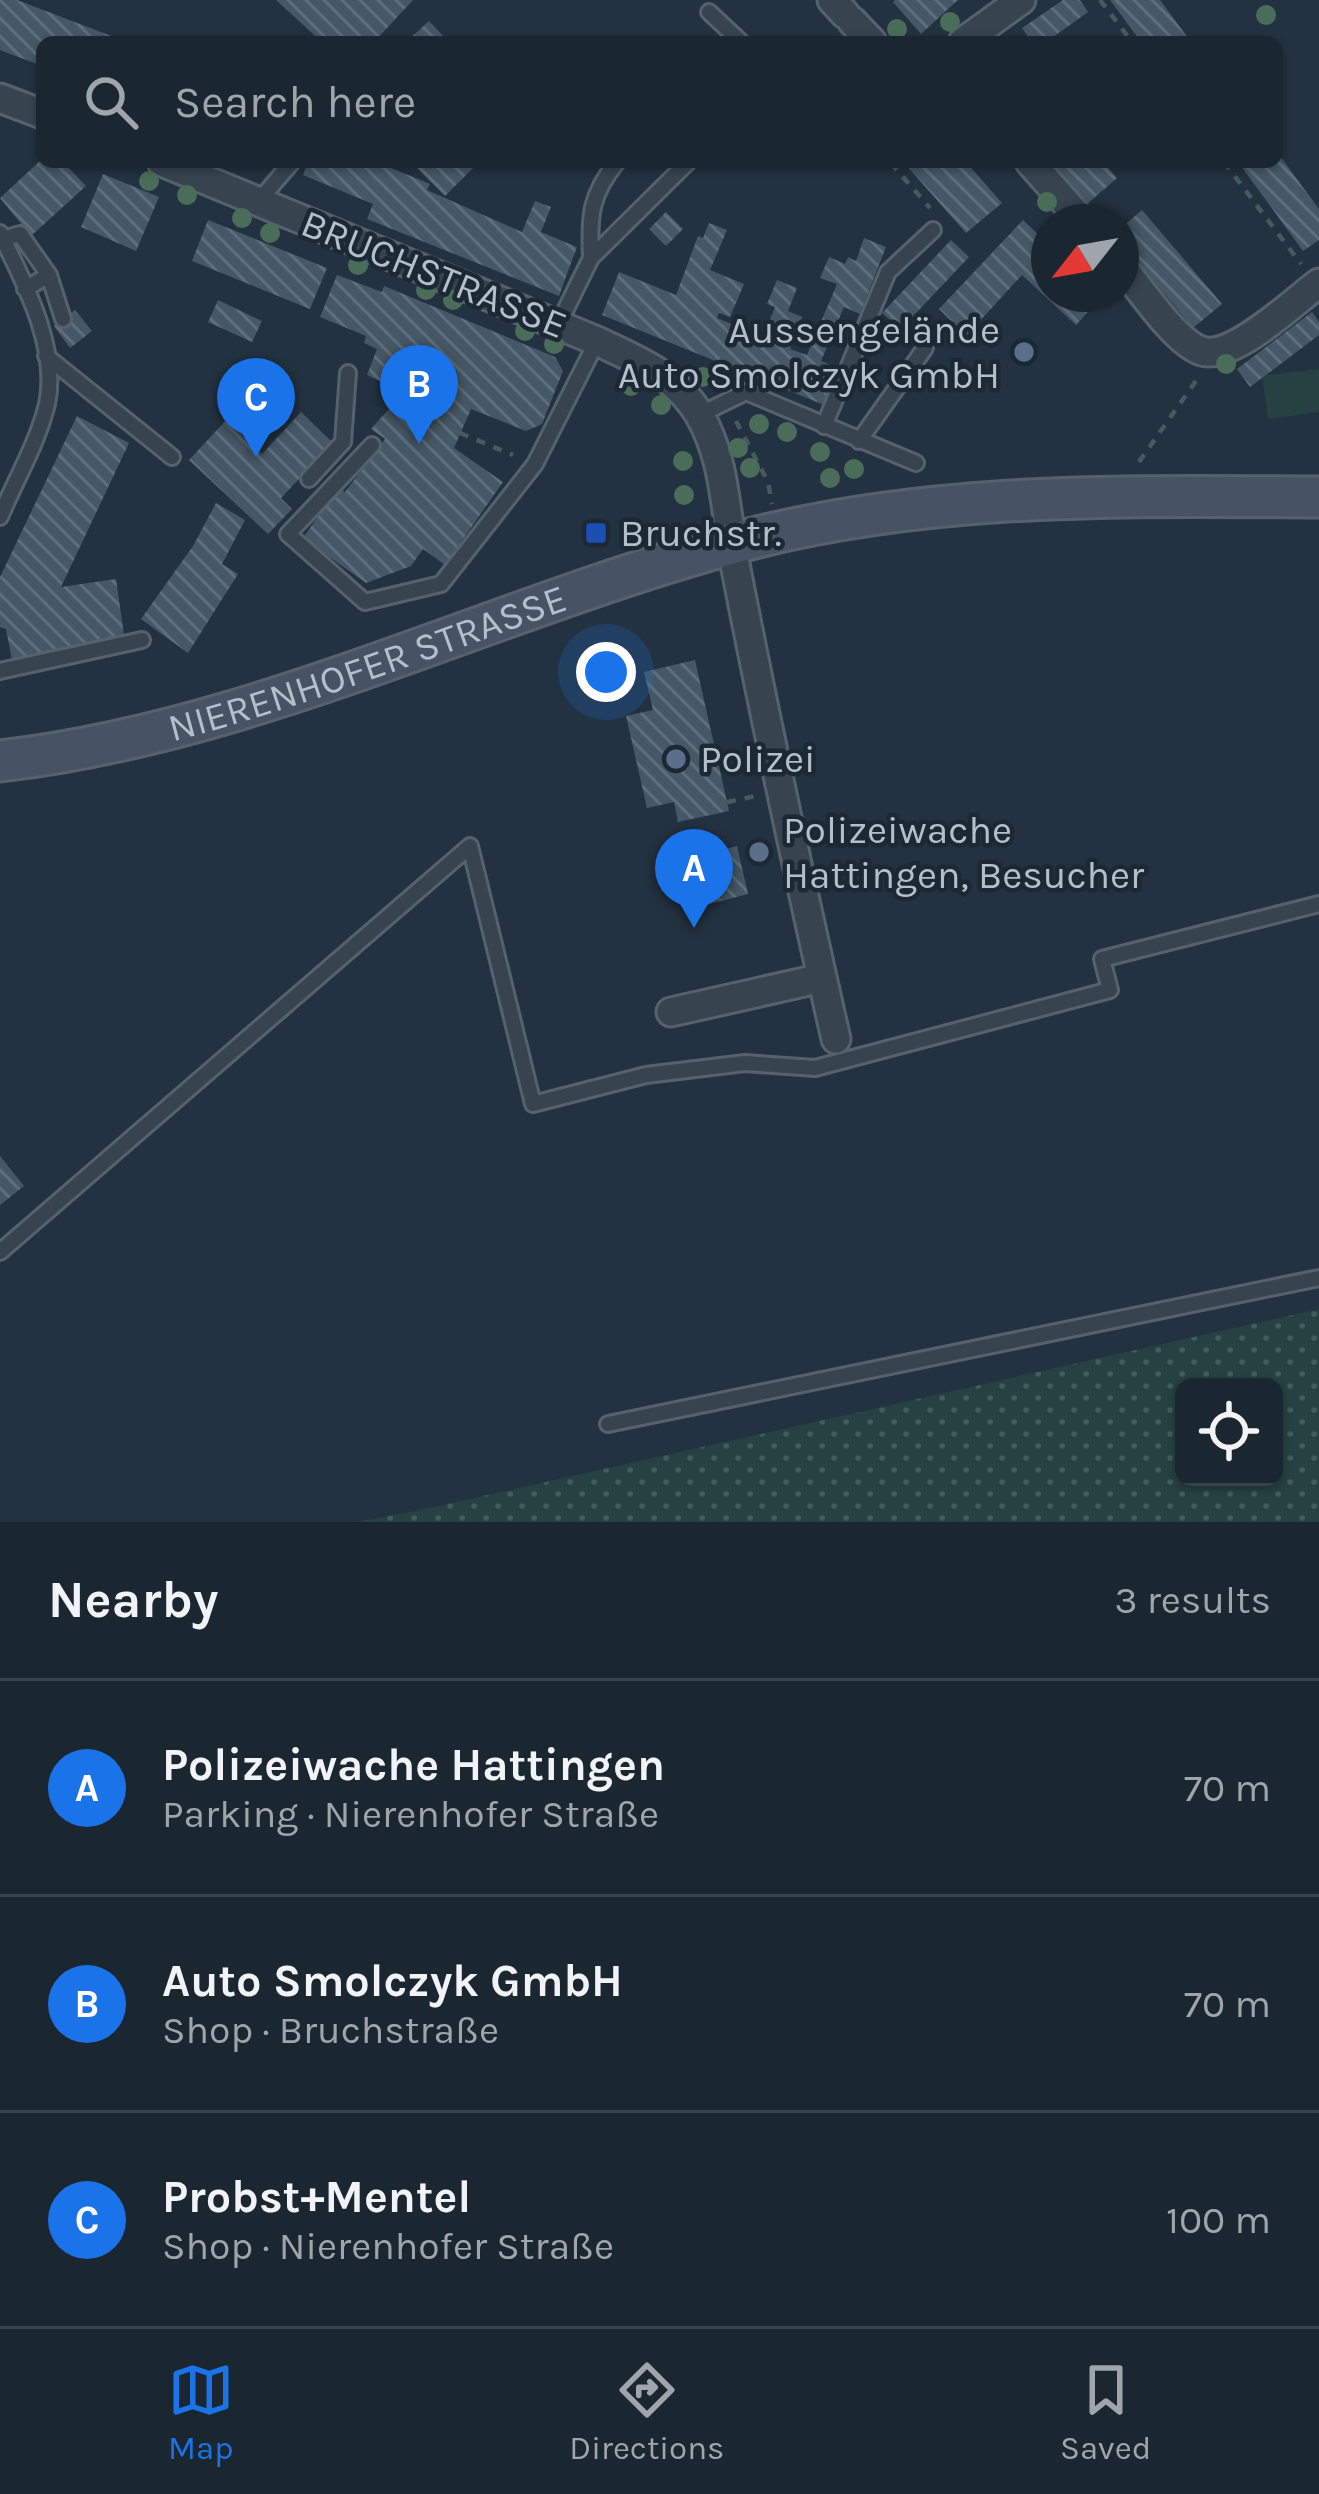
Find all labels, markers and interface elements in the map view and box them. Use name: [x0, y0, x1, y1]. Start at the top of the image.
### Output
search box: [36, 36, 1283, 168]
icon: search: [78, 69, 144, 135]
text: Search here: [174, 76, 416, 128]
street label: BRUCHSTRASSE: [295, 200, 573, 348]
north arrow: [1031, 204, 1139, 312]
place label: Aussengelände Auto Smolczyk GmbH: [618, 307, 1000, 398]
marker: Aussengelände Auto Smolczyk GmbH: [1011, 339, 1037, 365]
pin: B: [380, 345, 458, 444]
pin: C: [217, 358, 295, 457]
place label: Bruchstr.: [620, 510, 782, 556]
marker: Bruchstr.: [583, 520, 609, 546]
street label: NIERENHOFER STRASSE: [163, 575, 572, 751]
your location: [576, 642, 636, 702]
place label: Polizei: [700, 736, 816, 782]
marker: Polizei: [663, 746, 689, 772]
place label: Polizeiwache Hattingen, Besucher: [783, 807, 1145, 898]
pin: A: [655, 829, 733, 928]
marker: Polizeiwache Hattingen, Besucher: [746, 839, 772, 865]
map controls: [1175, 1378, 1283, 1486]
button: locate: [1175, 1378, 1283, 1486]
text: Nearby: [48, 1570, 218, 1630]
text: 3 results: [1114, 1577, 1271, 1623]
text: Polizeiwache Hattingen: [162, 1739, 665, 1791]
text: A: [75, 1765, 99, 1811]
text: 70 m: [1184, 1765, 1271, 1811]
text: Parking · Nierenhofer Straße: [162, 1791, 659, 1837]
text: Auto Smolczyk GmbH: [162, 1955, 623, 2007]
text: B: [74, 1981, 100, 2027]
text: 70 m: [1184, 1981, 1271, 2027]
text: Shop · Bruchstraße: [162, 2007, 499, 2053]
text: Probst+Mentel: [162, 2171, 471, 2223]
text: C: [75, 2197, 99, 2243]
text: 100 m: [1166, 2197, 1271, 2243]
text: Shop · Nierenhofer Straße: [162, 2223, 614, 2269]
tab: Map: [168, 2357, 234, 2467]
tab: Directions: [569, 2357, 724, 2467]
tab: Saved: [1060, 2357, 1151, 2467]

